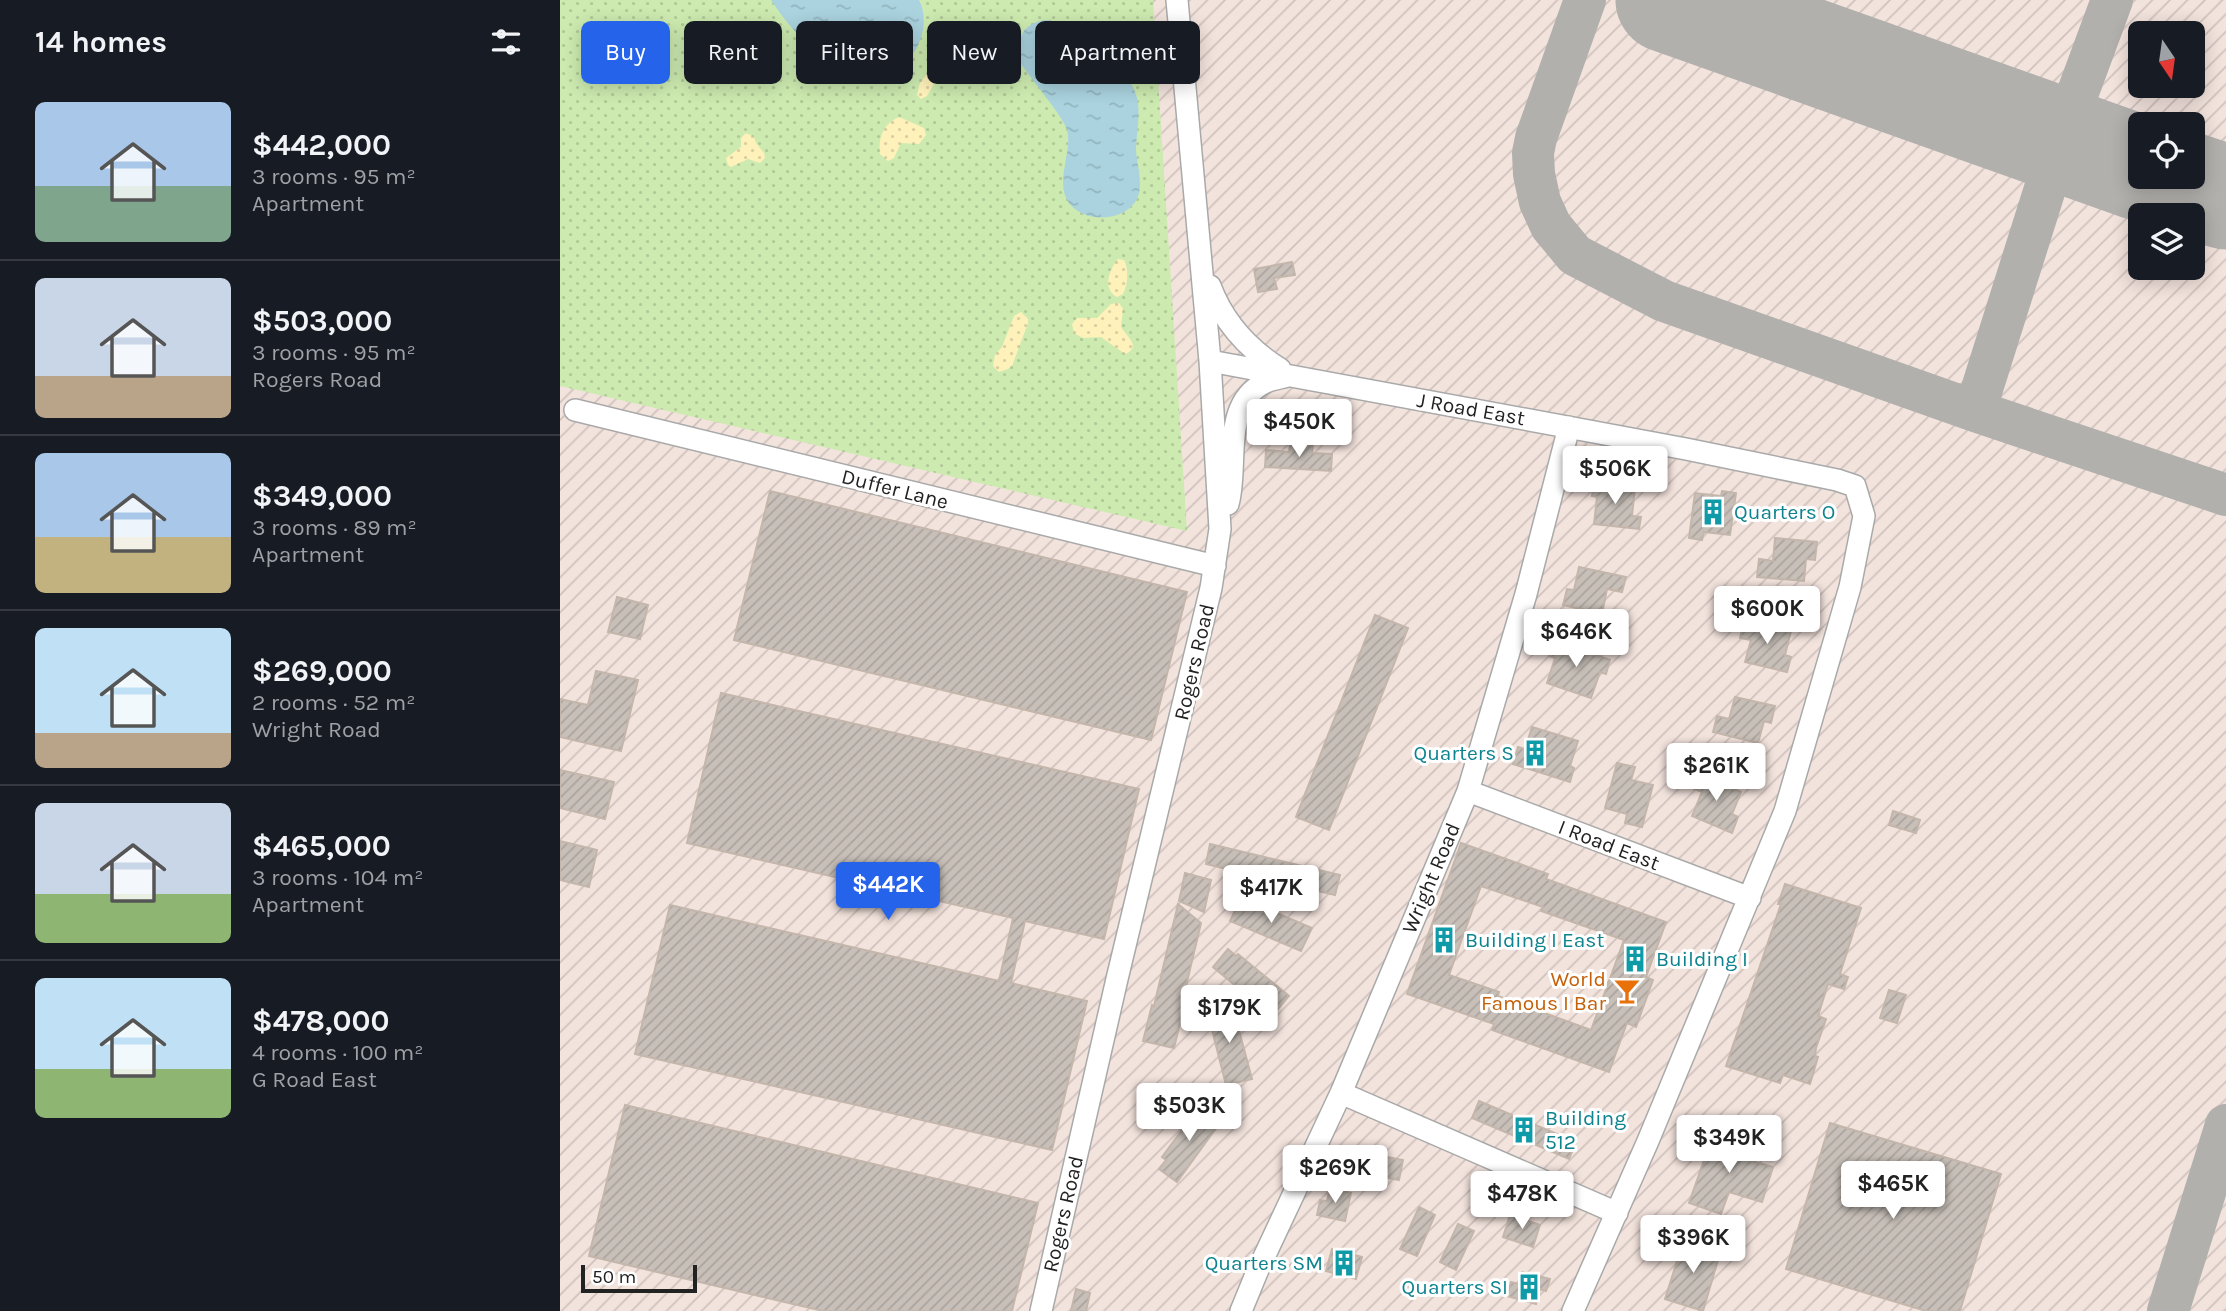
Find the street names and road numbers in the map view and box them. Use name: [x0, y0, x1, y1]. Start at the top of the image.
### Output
street label: J Road East: [1415, 388, 1527, 430]
street label: Duffer Lane: [839, 464, 951, 514]
street label: Rogers Road: [1169, 601, 1219, 723]
street label: I Road East: [1555, 815, 1663, 875]
street label: Wright Road: [1397, 819, 1465, 937]
street label: Rogers Road: [1038, 1153, 1088, 1275]

